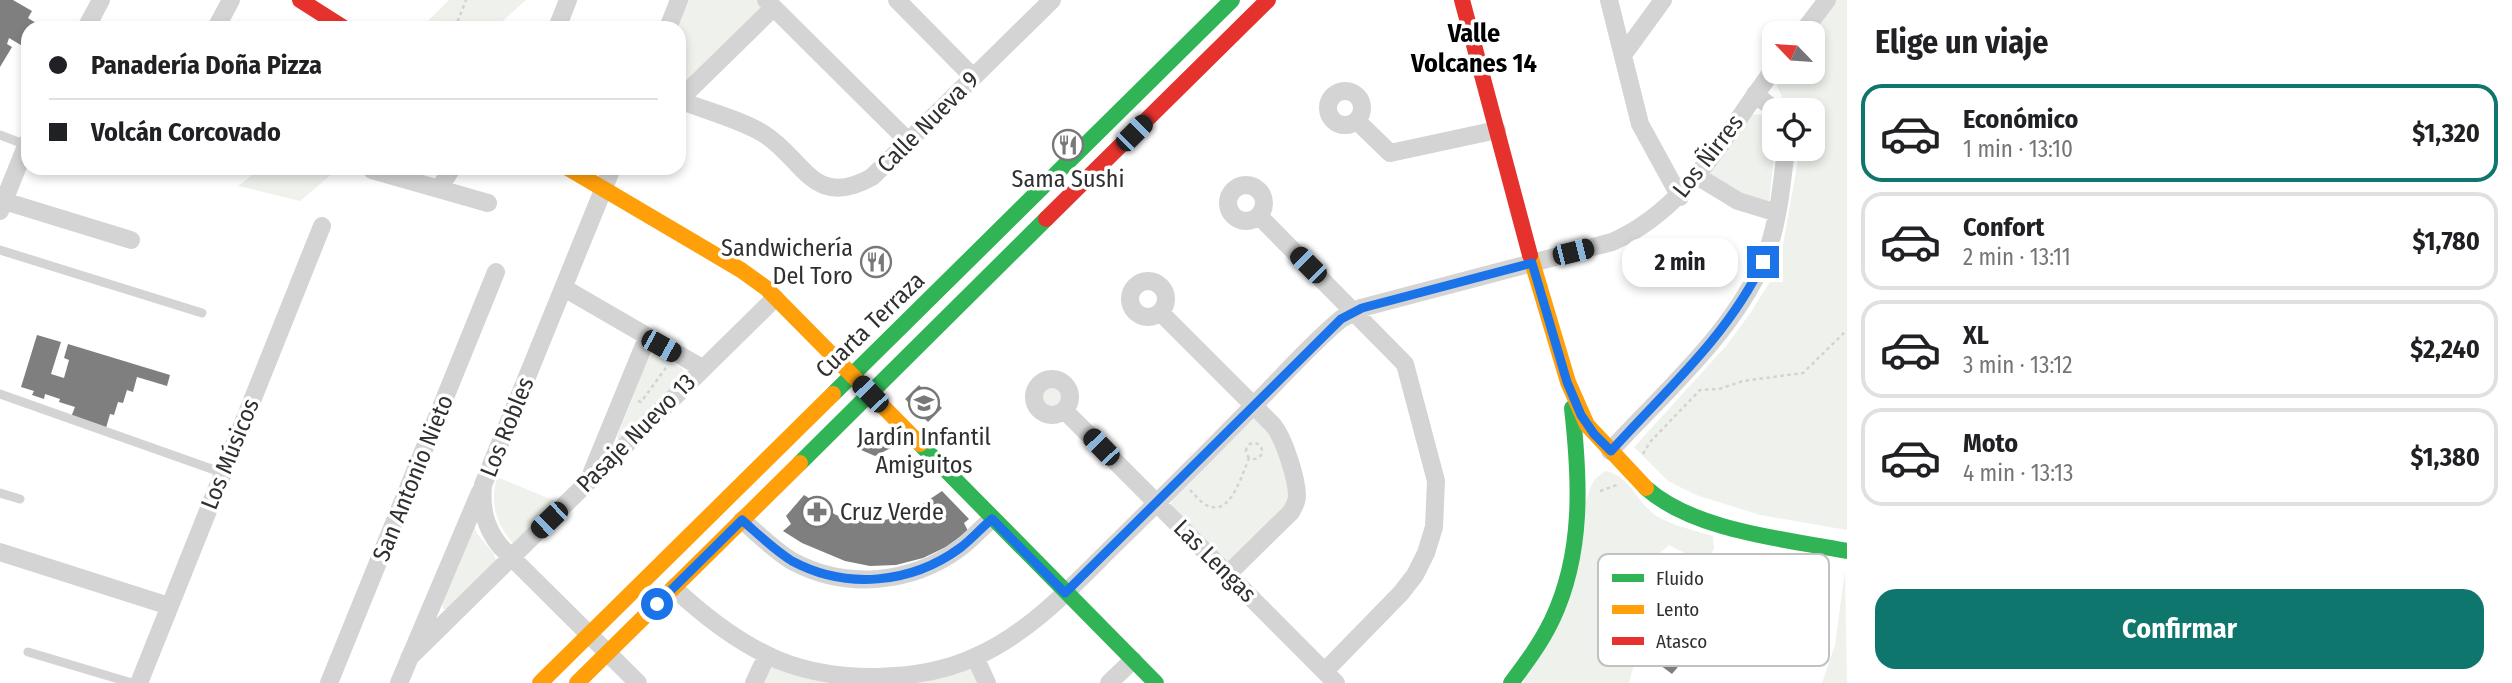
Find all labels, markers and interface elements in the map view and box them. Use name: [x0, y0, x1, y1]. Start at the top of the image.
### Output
district label: Valle Volcanes 14: [1410, 18, 1537, 79]
north arrow: [1762, 21, 1825, 84]
map controls: [1762, 21, 1825, 161]
text: Elige un viaje: [1875, 23, 2048, 61]
text: Panadería Doña Pizza: [91, 50, 322, 81]
street label: Calle Nueva 9: [871, 65, 985, 179]
button: locate: [1762, 98, 1825, 161]
icon: car: [1879, 102, 1942, 165]
text: Económico: [1963, 104, 2078, 135]
street label: Los Ñirres: [1667, 109, 1749, 203]
car: [1112, 111, 1157, 155]
text: Volcán Corcovado: [91, 117, 281, 148]
text: $1,320: [2412, 118, 2480, 149]
restaurant icon: Sama Sushi: [1051, 128, 1085, 162]
text: 1 min · 13:10: [1963, 135, 2073, 163]
place label: Sama Sushi: [1012, 165, 1124, 193]
icon: car: [1879, 210, 1942, 273]
text: Confort: [1963, 212, 2044, 243]
text: $1,780: [2413, 226, 2480, 257]
place label: Sandwichería Del Toro: [721, 234, 853, 290]
car: [1551, 237, 1596, 267]
callout: 2 min: [1623, 238, 1738, 286]
car: [1286, 243, 1331, 287]
text: 2 min · 13:11: [1963, 243, 2071, 271]
restaurant icon: Sandwichería Del Toro: [859, 245, 893, 279]
route end: [1747, 246, 1779, 278]
text: 2 min: [1655, 248, 1706, 276]
street label: Cuarta Terraza: [810, 266, 930, 384]
icon: car: [1879, 318, 1942, 381]
text: XL: [1963, 320, 1989, 351]
car: [638, 327, 685, 365]
text: $2,240: [2410, 334, 2480, 365]
text: 3 min · 13:12: [1963, 351, 2072, 379]
street label: Pasaje Nuevo 13: [571, 368, 701, 498]
car: [848, 372, 893, 416]
street label: Los Robles: [474, 373, 540, 481]
school or university icon: Jardín Infantil Amiguitos: [907, 386, 941, 420]
street label: San Antonio Nieto: [367, 391, 459, 565]
street label: Los Músicos: [195, 394, 265, 514]
place label: Jardín Infantil Amiguitos: [857, 423, 991, 479]
car: [1079, 425, 1124, 469]
icon: car: [1879, 426, 1942, 489]
text: Moto: [1963, 428, 2018, 459]
text: $1,380: [2410, 442, 2480, 473]
text: 4 min · 13:13: [1963, 459, 2073, 487]
pharmacy icon: Cruz Verde: [800, 495, 834, 529]
car: [527, 498, 572, 542]
place label: Cruz Verde: [840, 498, 944, 526]
street label: Las Lengas: [1168, 514, 1262, 608]
legend: [1598, 554, 1829, 666]
text: Fluido: [1656, 567, 1704, 590]
route start: [641, 588, 673, 620]
button: Confirmar: [1875, 589, 2484, 669]
text: Lento: [1656, 598, 1699, 621]
text: Atasco: [1656, 630, 1707, 653]

